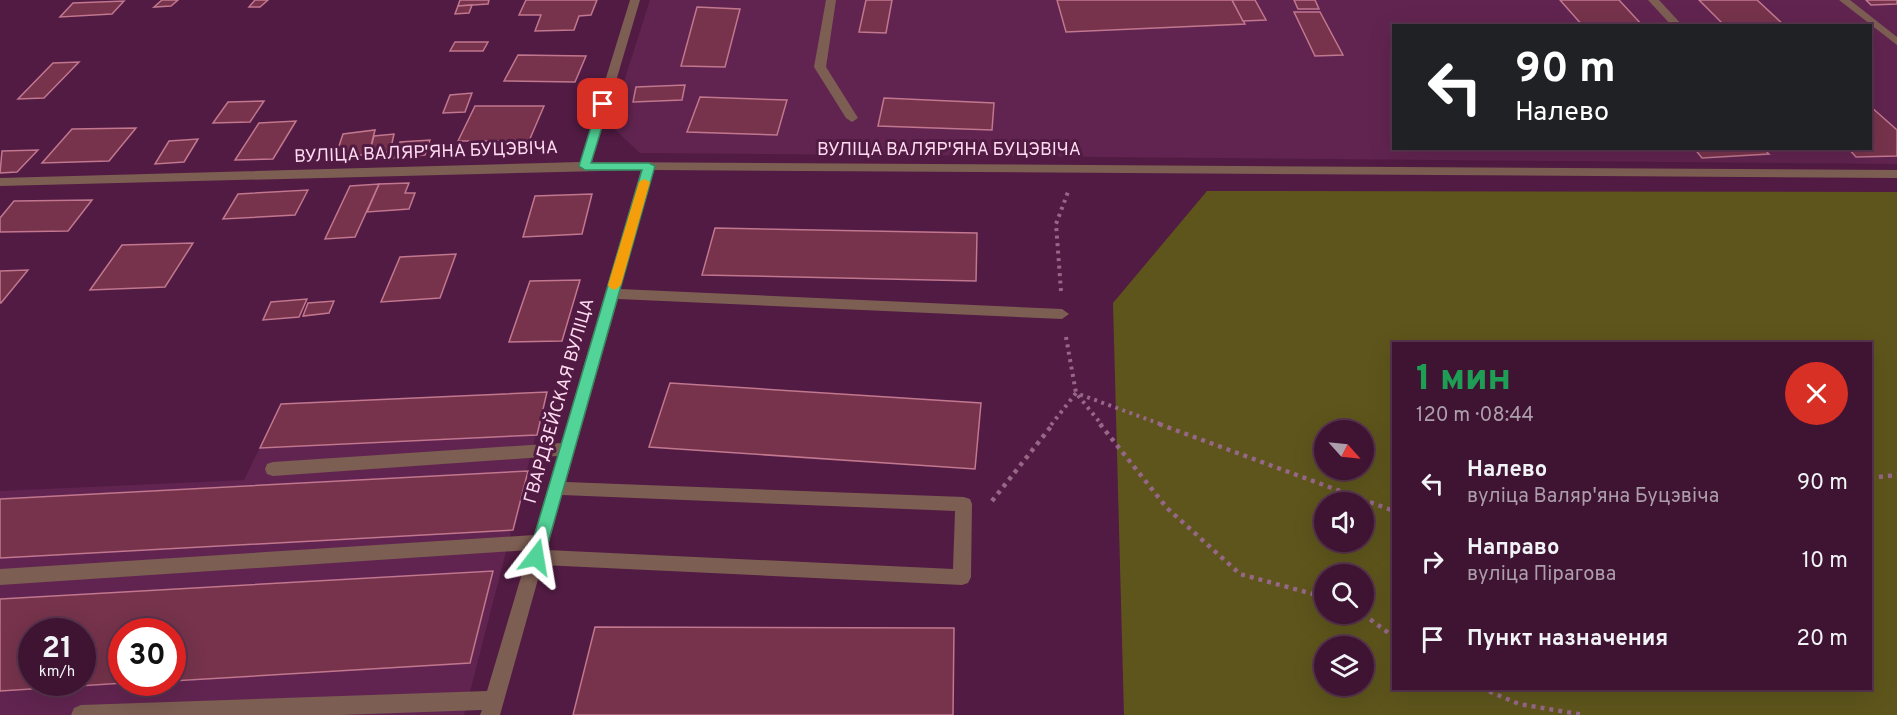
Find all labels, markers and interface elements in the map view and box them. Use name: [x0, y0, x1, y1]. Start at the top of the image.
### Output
text: 90 m: [1515, 44, 1616, 97]
icon: left: [1416, 48, 1494, 126]
pin: [577, 78, 628, 129]
icon: arrive: [586, 87, 619, 120]
text: Налево: [1515, 96, 1609, 130]
street label: ВУЛІЦА ВАЛЯР'ЯНА БУЦЭВІЧА: [294, 137, 558, 169]
street label: ВУЛІЦА ВАЛЯР'ЯНА БУЦЭВІЧА: [817, 139, 1081, 162]
street label: ГВАРДЗЕЙСКАЯ ВУЛІЦА: [518, 295, 600, 506]
text: 1 мин: [1416, 357, 1511, 403]
button: close: [1785, 362, 1848, 425]
text: 120 m · 08:44: [1416, 403, 1534, 429]
north arrow: [1314, 420, 1374, 480]
map controls: [1314, 420, 1374, 696]
text: Налево: [1467, 457, 1547, 484]
icon: left: [1416, 467, 1449, 500]
text: 90 m: [1797, 470, 1848, 497]
text: вуліца Валяр'яна Буцэвіча: [1467, 484, 1719, 510]
button: sound: [1314, 492, 1374, 552]
position arrow: [504, 525, 568, 589]
text: Направо: [1467, 535, 1559, 562]
icon: right: [1416, 545, 1449, 578]
text: 10 m: [1802, 548, 1848, 575]
text: вуліца Пірагова: [1467, 562, 1616, 588]
button: search: [1314, 564, 1374, 624]
speed limit sign: 30: [108, 618, 186, 696]
icon: arrive: [1416, 623, 1449, 656]
text: Пункт назначения: [1467, 626, 1668, 653]
text: 20 m: [1797, 626, 1848, 653]
text: 21: [42, 631, 72, 668]
button: layers: [1314, 636, 1374, 696]
text: km/h: [39, 663, 75, 682]

